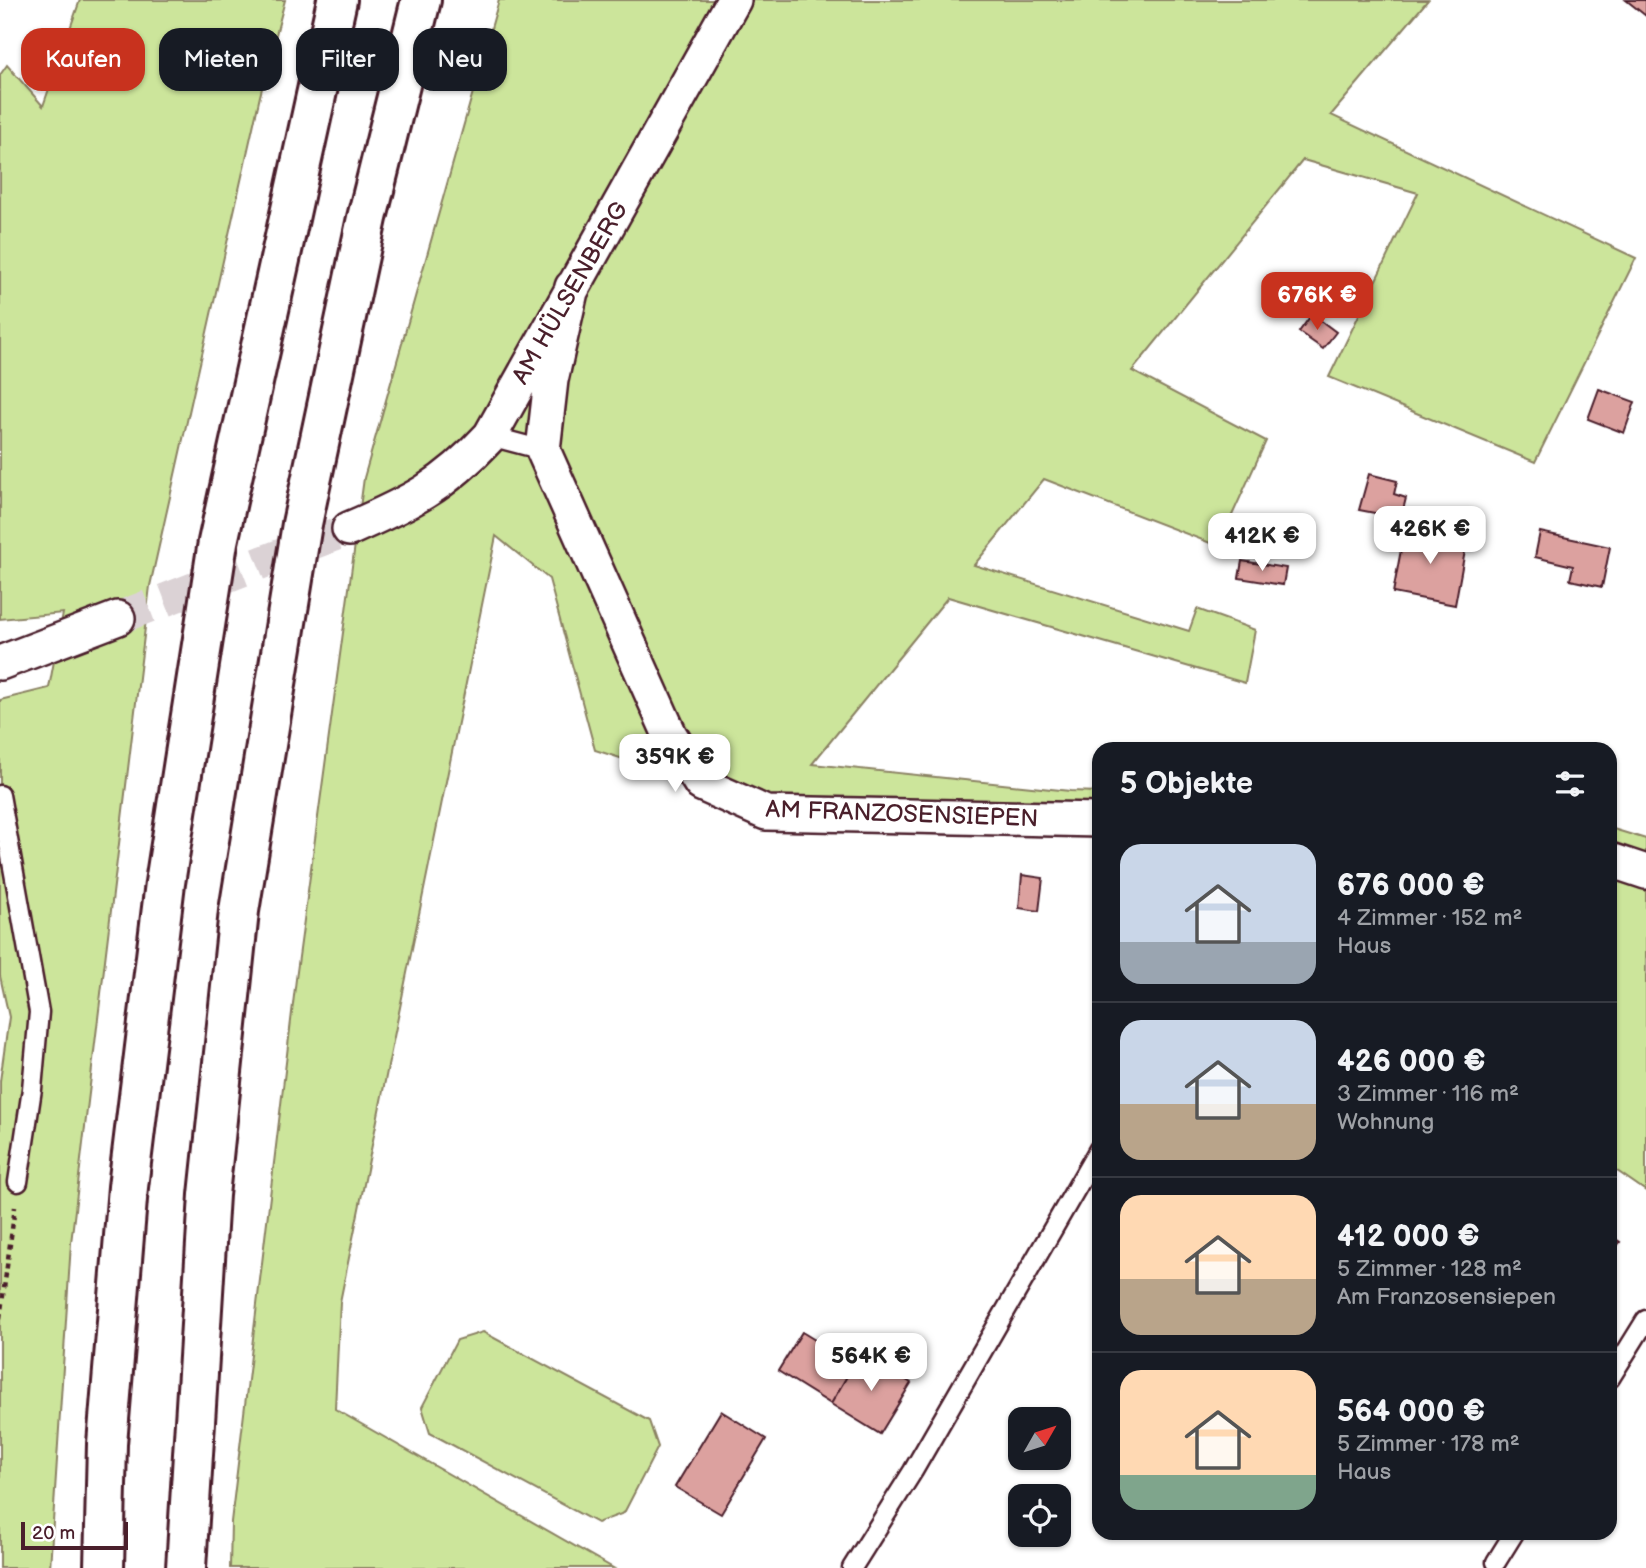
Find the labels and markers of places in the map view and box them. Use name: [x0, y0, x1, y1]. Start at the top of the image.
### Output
pin: 676K €: [1260, 272, 1374, 332]
pin: 426K €: [1373, 506, 1487, 566]
pin: 412K €: [1205, 514, 1319, 573]
pin: 359K €: [618, 734, 732, 794]
pin: 564K €: [814, 1334, 928, 1393]

